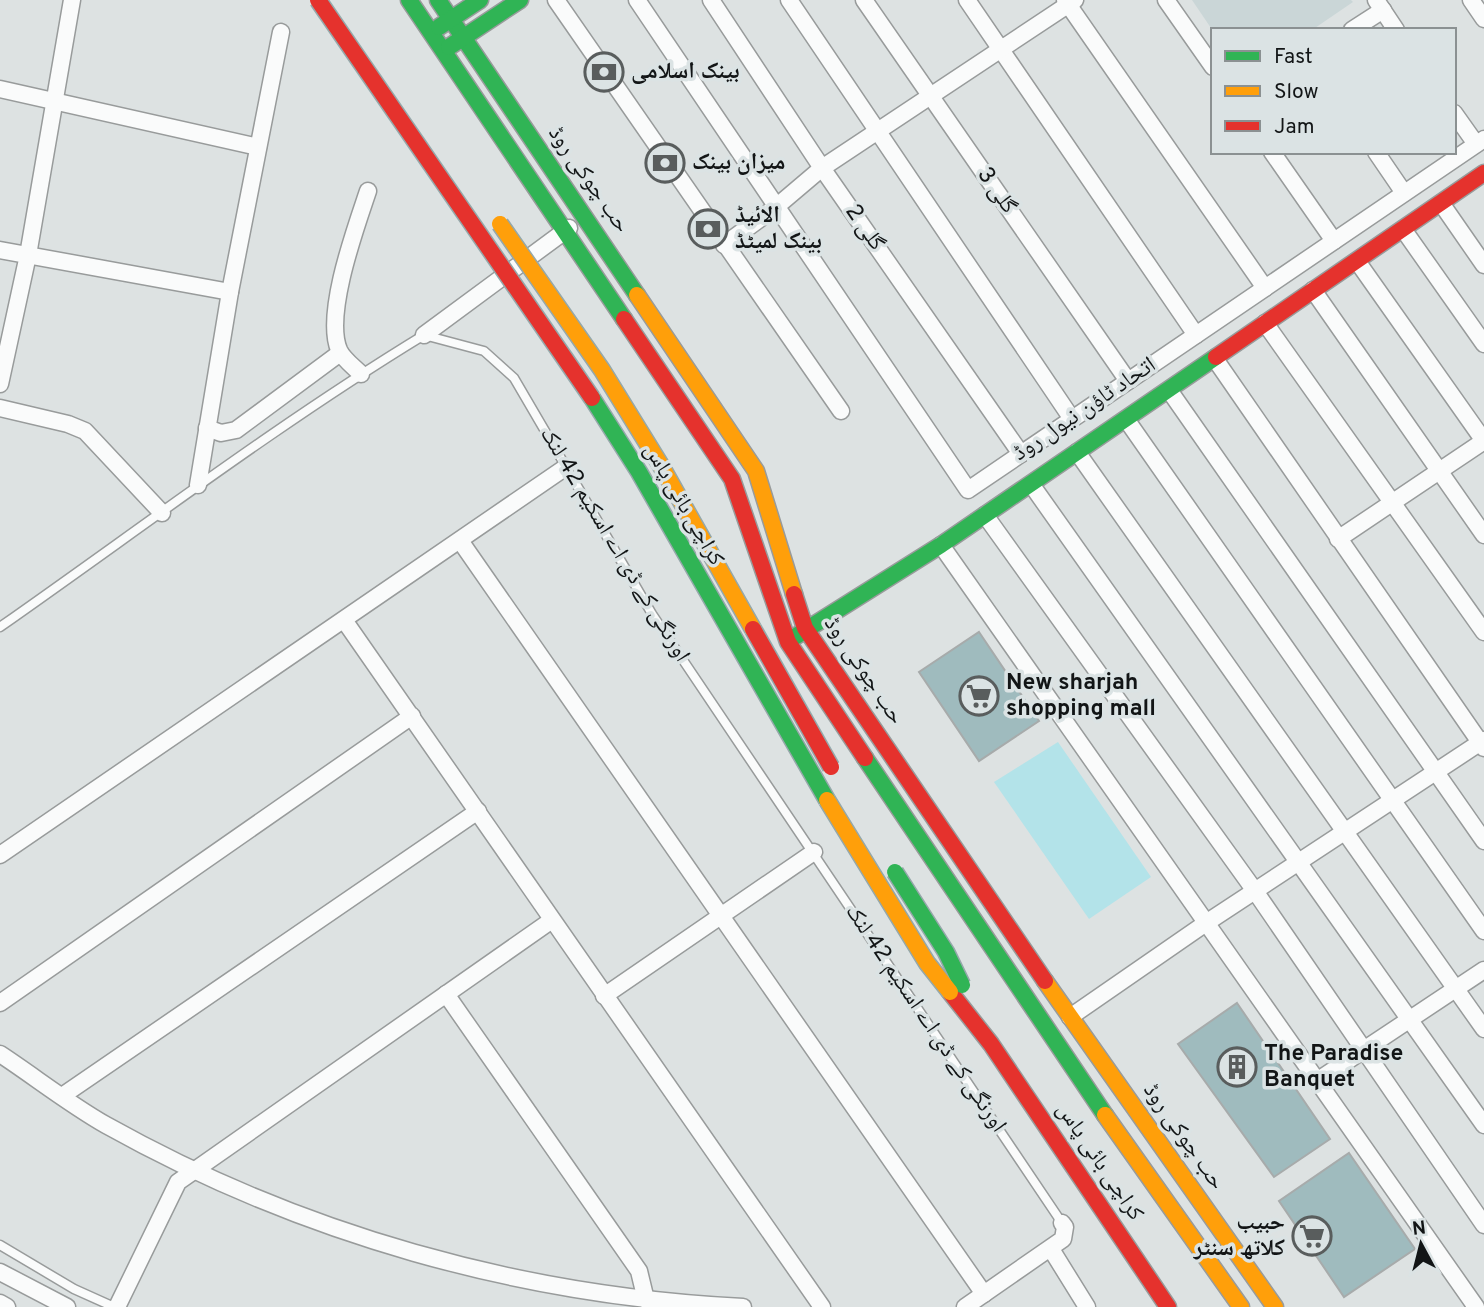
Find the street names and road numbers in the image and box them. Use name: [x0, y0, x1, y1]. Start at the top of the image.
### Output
street label: حب چوکی روڈ: [541, 121, 635, 239]
street label: گلی 3: [970, 162, 1023, 220]
street label: گلی 2: [838, 199, 891, 257]
street label: اتحاد ٹاؤن نیول روڈ: [1008, 351, 1162, 469]
street label: اورنگی کے ڈی اے اسکیم 42 لنک: [532, 422, 696, 668]
street label: کراچی بائی پاس: [636, 439, 730, 572]
street label: حب چوکی روڈ: [816, 611, 910, 731]
street label: اورنگی کے ڈی اے اسکیم 42 لنک: [838, 899, 1012, 1139]
street label: حب چوکی روڈ: [1136, 1078, 1230, 1196]
street label: کراچی بائی پاس: [1049, 1097, 1150, 1227]

